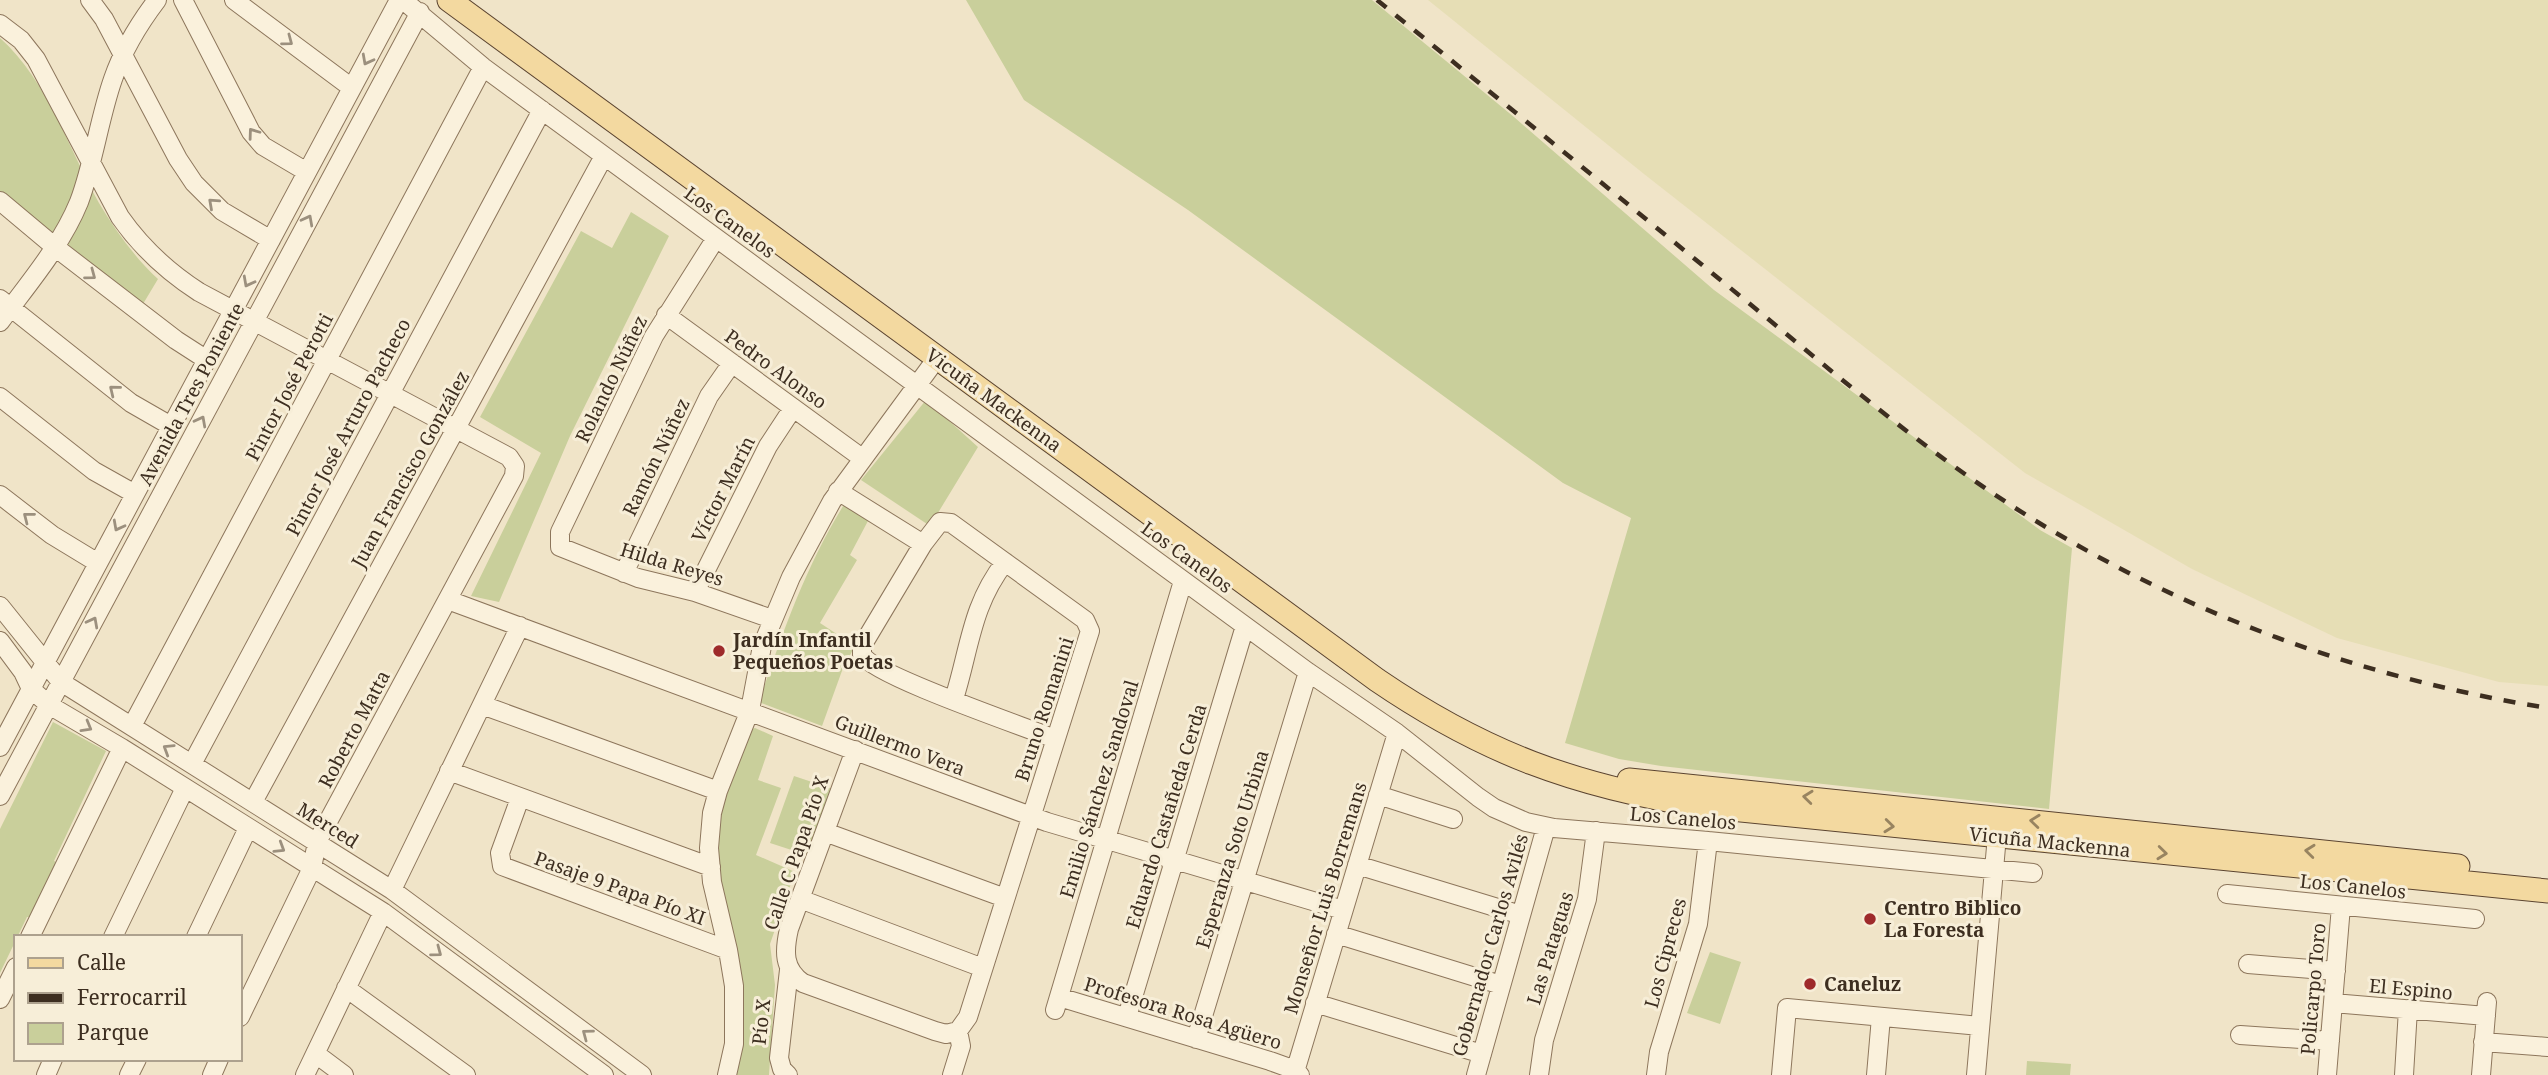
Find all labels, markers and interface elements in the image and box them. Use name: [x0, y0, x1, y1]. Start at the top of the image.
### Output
one-way arrow: [281, 32, 293, 45]
one-way arrow: [362, 53, 375, 65]
one-way arrow: [248, 128, 261, 141]
street label: Los Canelos: [679, 180, 781, 264]
one-way arrow: [209, 199, 222, 211]
one-way arrow: [300, 215, 313, 228]
one-way arrow: [83, 266, 96, 279]
one-way arrow: [243, 275, 256, 288]
street label: Avenida Tres Poniente: [132, 298, 250, 490]
street label: Pintor José Perotti: [239, 309, 339, 465]
street label: Rolando Núñez: [569, 311, 653, 447]
street label: Pintor José Arturo Pacheco: [280, 314, 416, 540]
street label: Pedro Alonso: [720, 323, 832, 415]
street label: Vicuña Mackenna: [921, 342, 1067, 458]
street label: Juan Francisco González: [344, 366, 475, 573]
one-way arrow: [110, 385, 122, 398]
street label: Ramón Núñez: [616, 394, 696, 520]
one-way arrow: [192, 416, 206, 428]
street label: Víctor Marín: [685, 432, 761, 546]
one-way arrow: [23, 512, 36, 525]
street label: Los Canelos: [1136, 515, 1238, 599]
one-way arrow: [113, 519, 126, 531]
street label: Hilda Reyes: [617, 536, 727, 592]
one-way arrow: [85, 616, 99, 629]
place label: Jardín Infantil Pequeños Poetas: [732, 627, 893, 675]
street label: Bruno Romanini: [1008, 633, 1080, 785]
marker: Jardín Infantil Pequeños Poetas: [711, 643, 727, 659]
street label: Roberto Matta: [312, 666, 396, 792]
street label: Emilio Sánchez Sandoval: [1053, 677, 1145, 901]
street label: Eduardo Castañeda Cerda: [1119, 700, 1213, 932]
street label: Guillermo Vera: [831, 708, 969, 782]
one-way arrow: [79, 719, 92, 732]
one-way arrow: [163, 745, 176, 758]
street label: Esperanza Soto Urbina: [1189, 747, 1275, 951]
street label: Calle C Papa Pío X: [757, 772, 835, 934]
street label: Monseñor Luis Borremans: [1277, 779, 1373, 1017]
one-way arrow: [1803, 790, 1814, 805]
street label: Merced: [292, 796, 364, 854]
street label: Los Canelos: [1629, 800, 1737, 836]
one-way arrow: [2029, 814, 2040, 829]
one-way arrow: [1883, 818, 1895, 833]
street label: Vicuña Mackenna: [1968, 821, 2132, 863]
street label: Gobernador Carlos Avilés: [1446, 831, 1534, 1059]
one-way arrow: [272, 839, 285, 852]
one-way arrow: [2304, 843, 2315, 858]
street label: Pasaje 9 Papa Pío XI: [531, 845, 709, 931]
one-way arrow: [2157, 845, 2168, 860]
street label: Los Canelos: [2299, 868, 2407, 904]
street label: Las Pataguas: [1520, 888, 1580, 1008]
street label: Los Cipreces: [1638, 895, 1692, 1011]
place label: Centro Biblico La Foresta: [1884, 895, 2021, 943]
marker: Centro Biblico La Foresta: [1862, 911, 1878, 927]
street label: Policarpo Toro: [2294, 922, 2332, 1056]
legend: [14, 935, 242, 1061]
one-way arrow: [430, 944, 442, 957]
text: Calle: [77, 948, 126, 976]
street label: Profesora Rosa Agüero: [1081, 971, 1285, 1055]
place label: Caneluz: [1824, 971, 1901, 997]
street label: El Espino: [2368, 972, 2454, 1006]
marker: Caneluz: [1802, 976, 1818, 992]
text: Ferrocarril: [77, 983, 187, 1011]
street label: Pío X: [746, 997, 776, 1046]
text: Parque: [77, 1018, 149, 1046]
one-way arrow: [582, 1030, 595, 1043]

